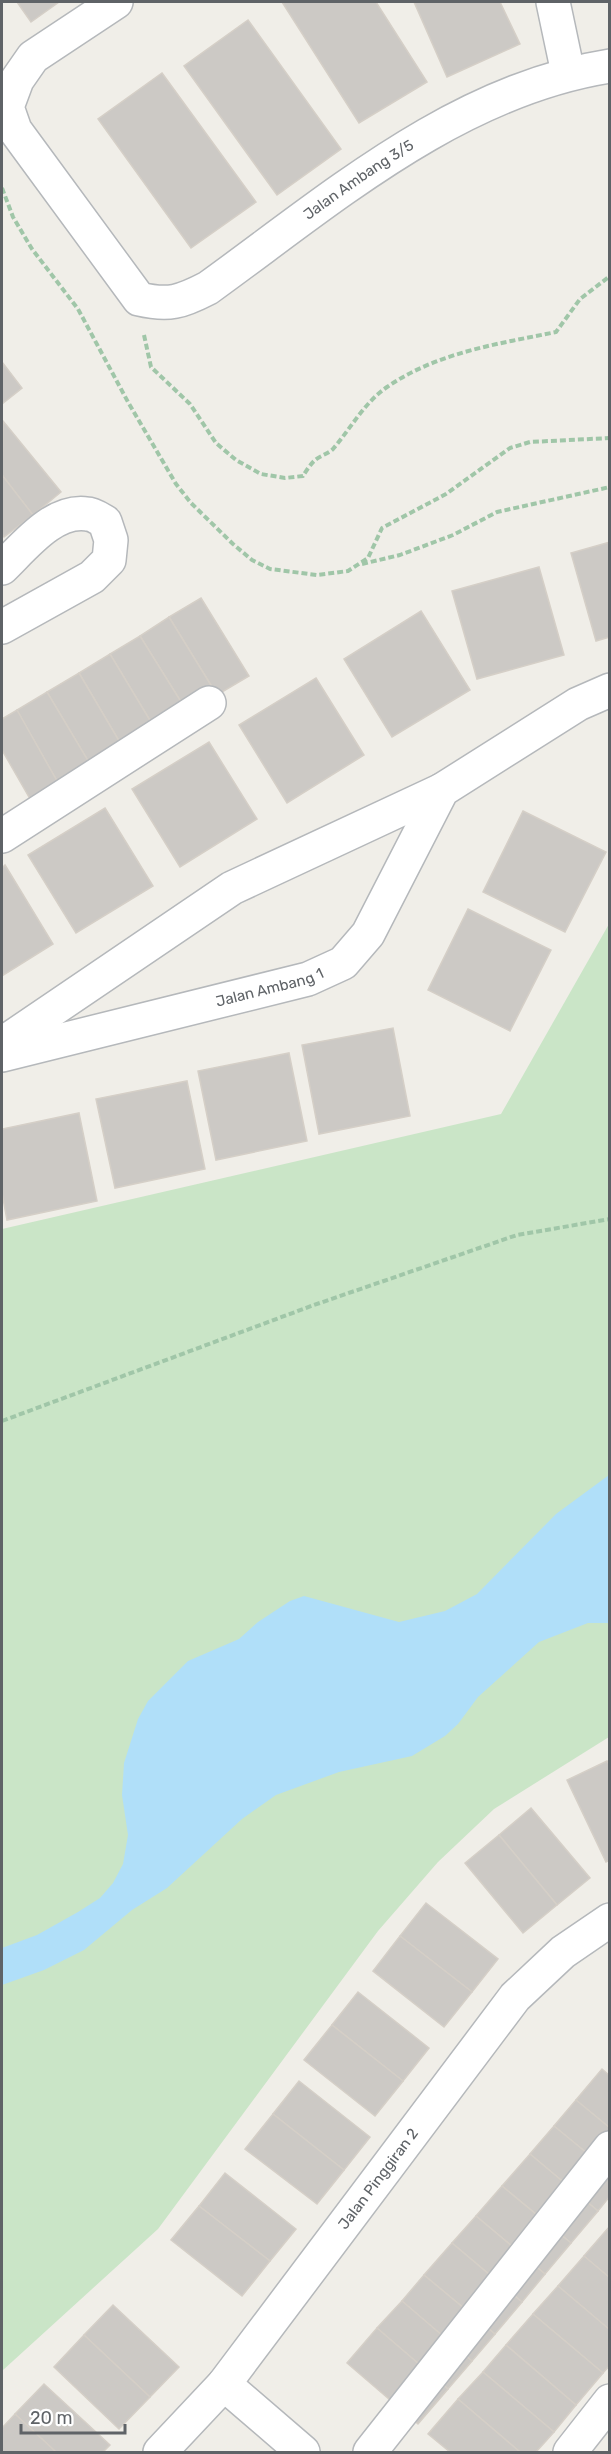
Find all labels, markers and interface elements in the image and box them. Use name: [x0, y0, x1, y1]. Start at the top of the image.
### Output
street label: Jalan Ambang 3/5: [300, 136, 417, 223]
street label: Jalan Ambang 1: [214, 964, 326, 1011]
street label: Jalan Pinggiran 2: [334, 2125, 422, 2233]
scale bar: [21, 2397, 124, 2435]
text: 20 m: [30, 2407, 72, 2429]

